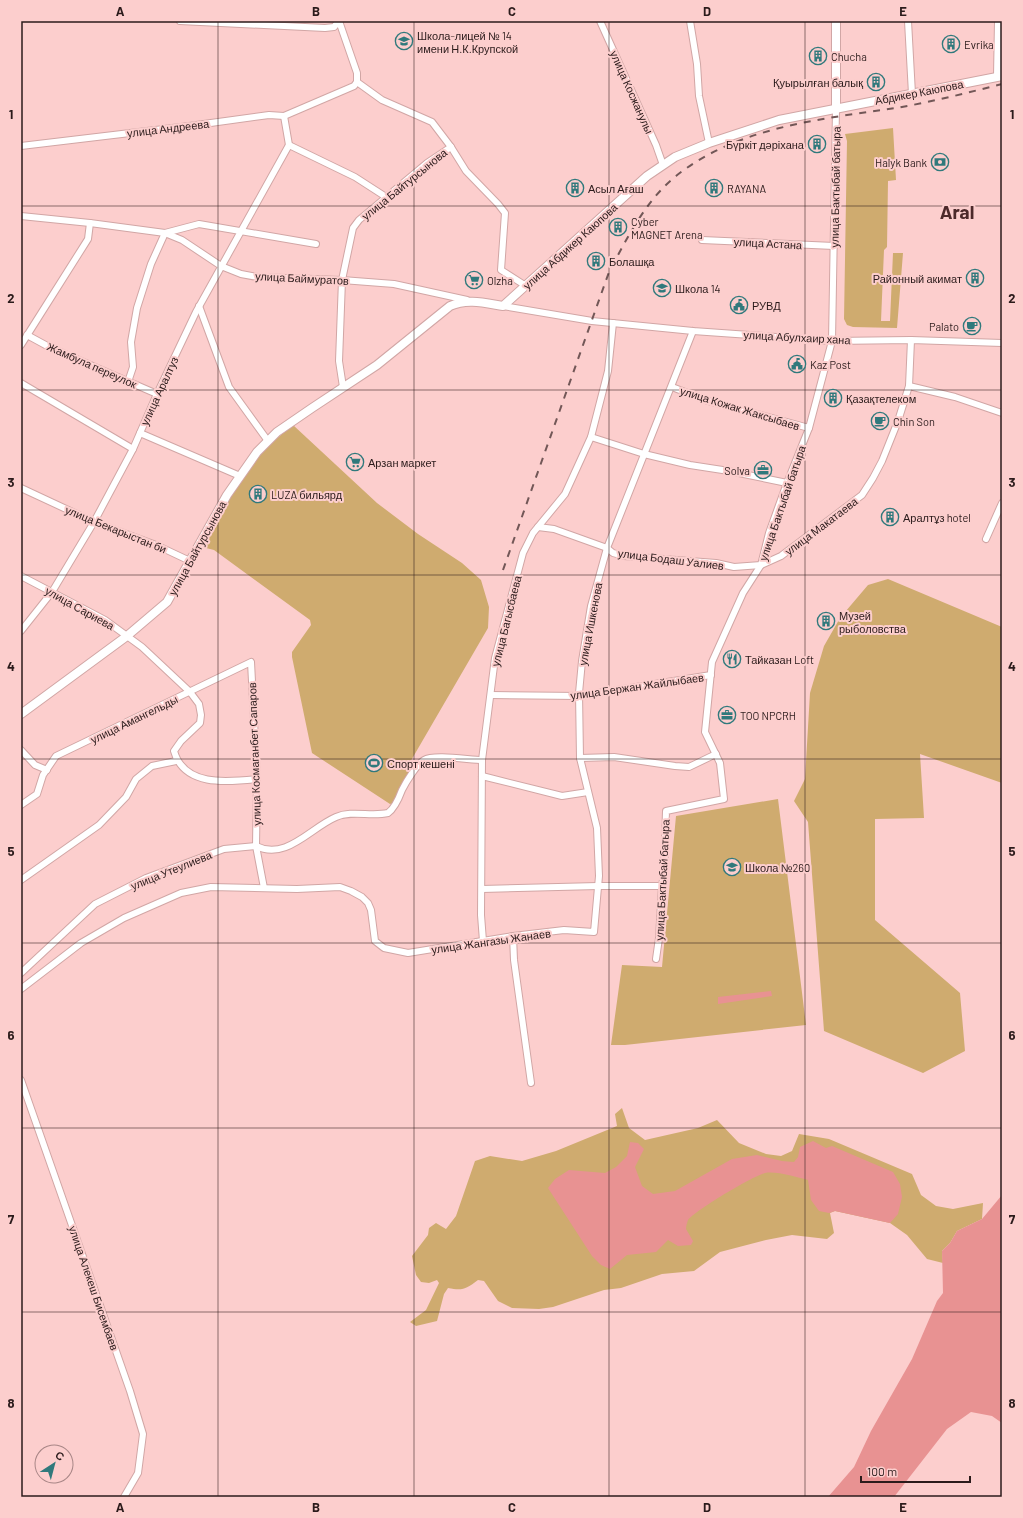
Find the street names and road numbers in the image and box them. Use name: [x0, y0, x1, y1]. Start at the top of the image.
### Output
street label: улица Косжанулы: [608, 48, 656, 136]
street label: Абдикер Каюпова: [874, 77, 965, 107]
street label: улица Андреева: [126, 116, 211, 139]
street label: улица Бактыбай батыра: [827, 125, 843, 248]
street label: улица Байтурсынова: [359, 145, 450, 222]
street label: улица Абдикер Каюпова: [520, 200, 620, 292]
street label: улица Астана: [733, 235, 803, 251]
street label: улица Баймуратов: [255, 269, 349, 287]
street label: улица Абулхаир хана: [743, 328, 852, 346]
street label: Жамбула переулок: [45, 339, 139, 391]
street label: улица Аралтуз: [137, 355, 181, 427]
street label: улица Кожак Жаксыбаев: [679, 384, 801, 432]
street label: улица Бактыбай батыра: [756, 443, 808, 562]
street label: улица Макатаева: [782, 494, 861, 558]
street label: улица Байтурсынова: [166, 498, 229, 598]
street label: улица Бекарыстан би: [63, 503, 169, 555]
street label: улица Бодаш Уалиев: [617, 546, 725, 572]
street label: улица Багысбаева: [488, 573, 524, 668]
street label: улица Ишкенова: [576, 581, 605, 667]
street label: улица Сариева: [43, 584, 118, 633]
street label: улица Бержан Жайлыбаев: [569, 670, 705, 702]
street label: улица Космаганбет Сапаров: [245, 682, 263, 826]
street label: улица Амангельды: [88, 692, 180, 746]
street label: улица Бактыбай батыра: [652, 818, 672, 941]
street label: улица Утеулиева: [129, 848, 214, 892]
street label: улица Жангазы Жанаев: [430, 926, 552, 956]
street label: улица Алекеш Бисембаев: [67, 1224, 122, 1352]

